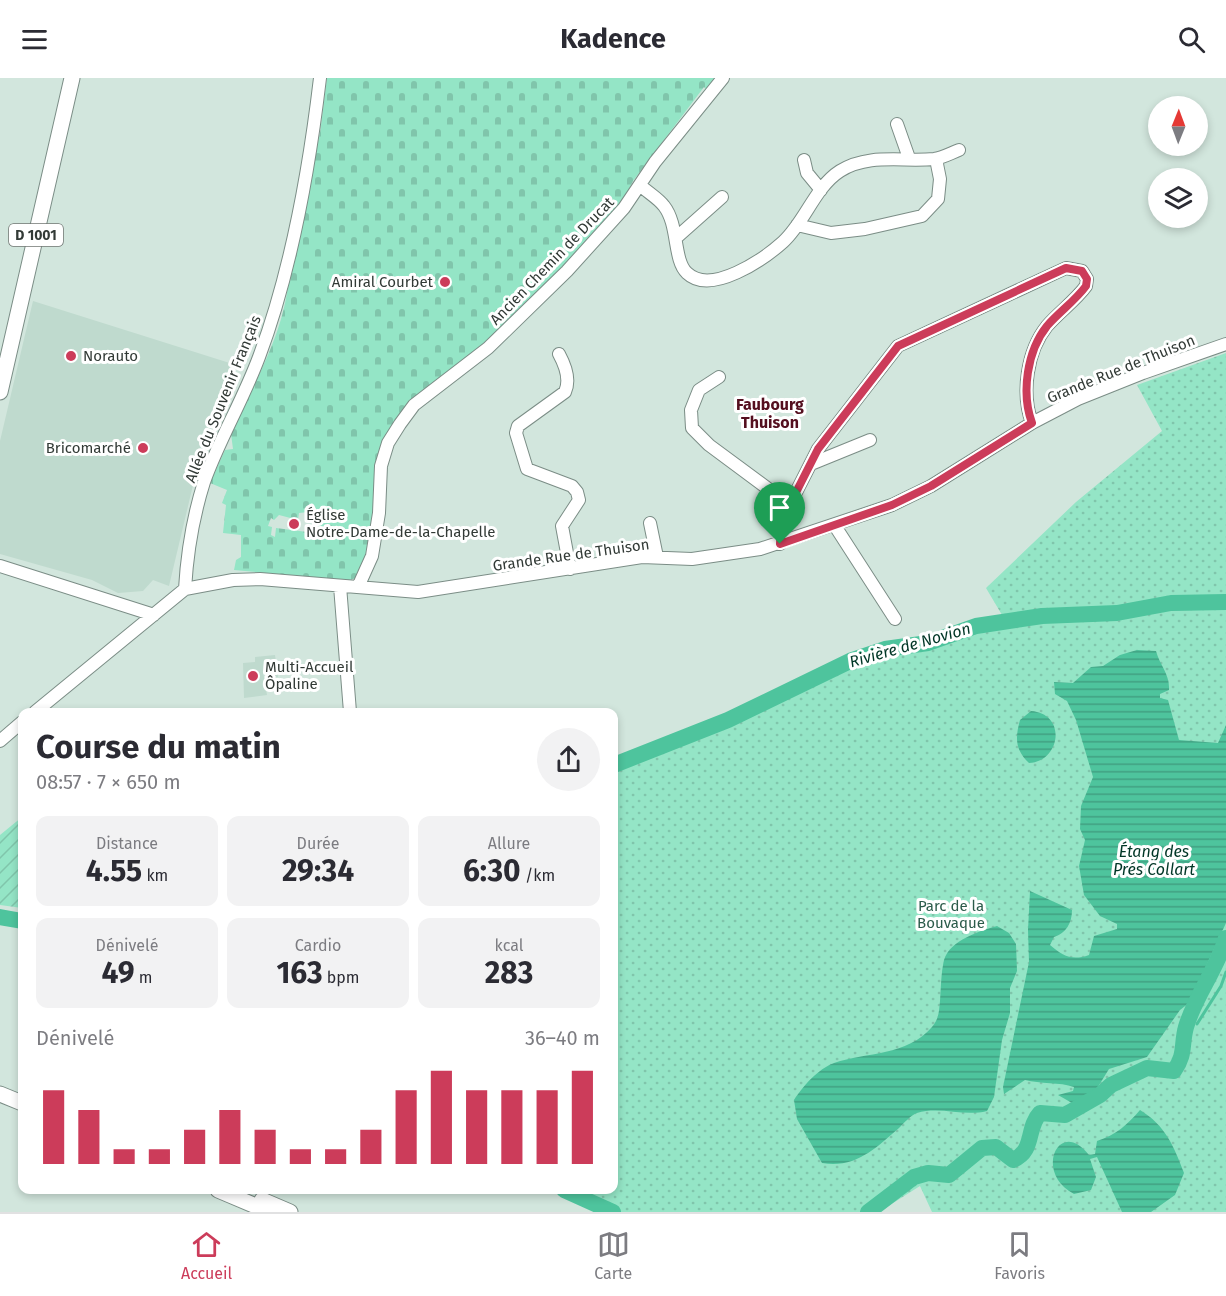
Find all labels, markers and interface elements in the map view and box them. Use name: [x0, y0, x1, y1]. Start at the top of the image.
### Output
icon: menu: [18, 23, 51, 56]
text: Kadence: [560, 23, 666, 55]
icon: search: [1175, 23, 1208, 56]
north arrow: [1148, 96, 1208, 156]
map controls: [1148, 96, 1208, 228]
button: layers: [1148, 168, 1208, 228]
street label: Ancien Chemin de Drucat: [486, 193, 618, 329]
road number: D 1001: [9, 224, 63, 246]
place label: Amiral Courbet: [332, 273, 434, 291]
marker: Amiral Courbet: [438, 275, 452, 289]
street label: Allée du Souvenir Français: [181, 313, 265, 485]
street label: Grande Rue de Thuison: [1044, 331, 1198, 407]
place label: Norauto: [83, 347, 138, 365]
marker: Norauto: [64, 349, 78, 363]
district label: Faubourg Thuison: [736, 395, 804, 432]
place label: Bricomarché: [46, 439, 131, 457]
marker: Bricomarché: [136, 441, 150, 455]
pin: [754, 482, 805, 544]
icon: arrive: [763, 491, 796, 524]
place label: Église Notre-Dame-de-la-Chapelle: [306, 506, 495, 541]
marker: Église Notre-Dame-de-la-Chapelle: [287, 517, 301, 531]
street label: Grande Rue de Thuison: [492, 535, 650, 575]
water label: Rivière de Novion: [847, 619, 973, 671]
place label: Multi-Accueil Ôpaline: [265, 658, 354, 693]
marker: Multi-Accueil Ôpaline: [246, 669, 260, 683]
text: Course du matin: [36, 727, 281, 767]
button: share: [537, 728, 600, 791]
text: 08:57 · 7 × 650 m: [36, 770, 181, 794]
text: Distance: [96, 834, 158, 853]
text: Durée: [297, 834, 339, 853]
text: Allure: [488, 834, 530, 853]
water label: Étang des Prés Collart: [1113, 841, 1195, 879]
text: 4.55: [86, 853, 142, 889]
text: 29:34: [282, 853, 354, 889]
text: 6:30: [463, 853, 521, 889]
text: km: [142, 866, 168, 885]
text: /km: [521, 866, 555, 885]
park label: Parc de la Bouvaque: [917, 897, 985, 932]
text: Dénivelé: [96, 936, 158, 955]
text: Cardio: [295, 936, 341, 955]
text: kcal: [495, 936, 523, 955]
text: 49: [101, 955, 135, 991]
text: 163: [276, 955, 323, 991]
text: 283: [485, 955, 533, 991]
text: m: [135, 968, 153, 987]
text: bpm: [323, 968, 360, 987]
text: Dénivelé: [36, 1026, 114, 1050]
text: 36–40 m: [525, 1026, 600, 1050]
tab: Accueil: [181, 1228, 232, 1283]
tab: Carte: [594, 1228, 632, 1283]
tab: Favoris: [994, 1228, 1045, 1283]

